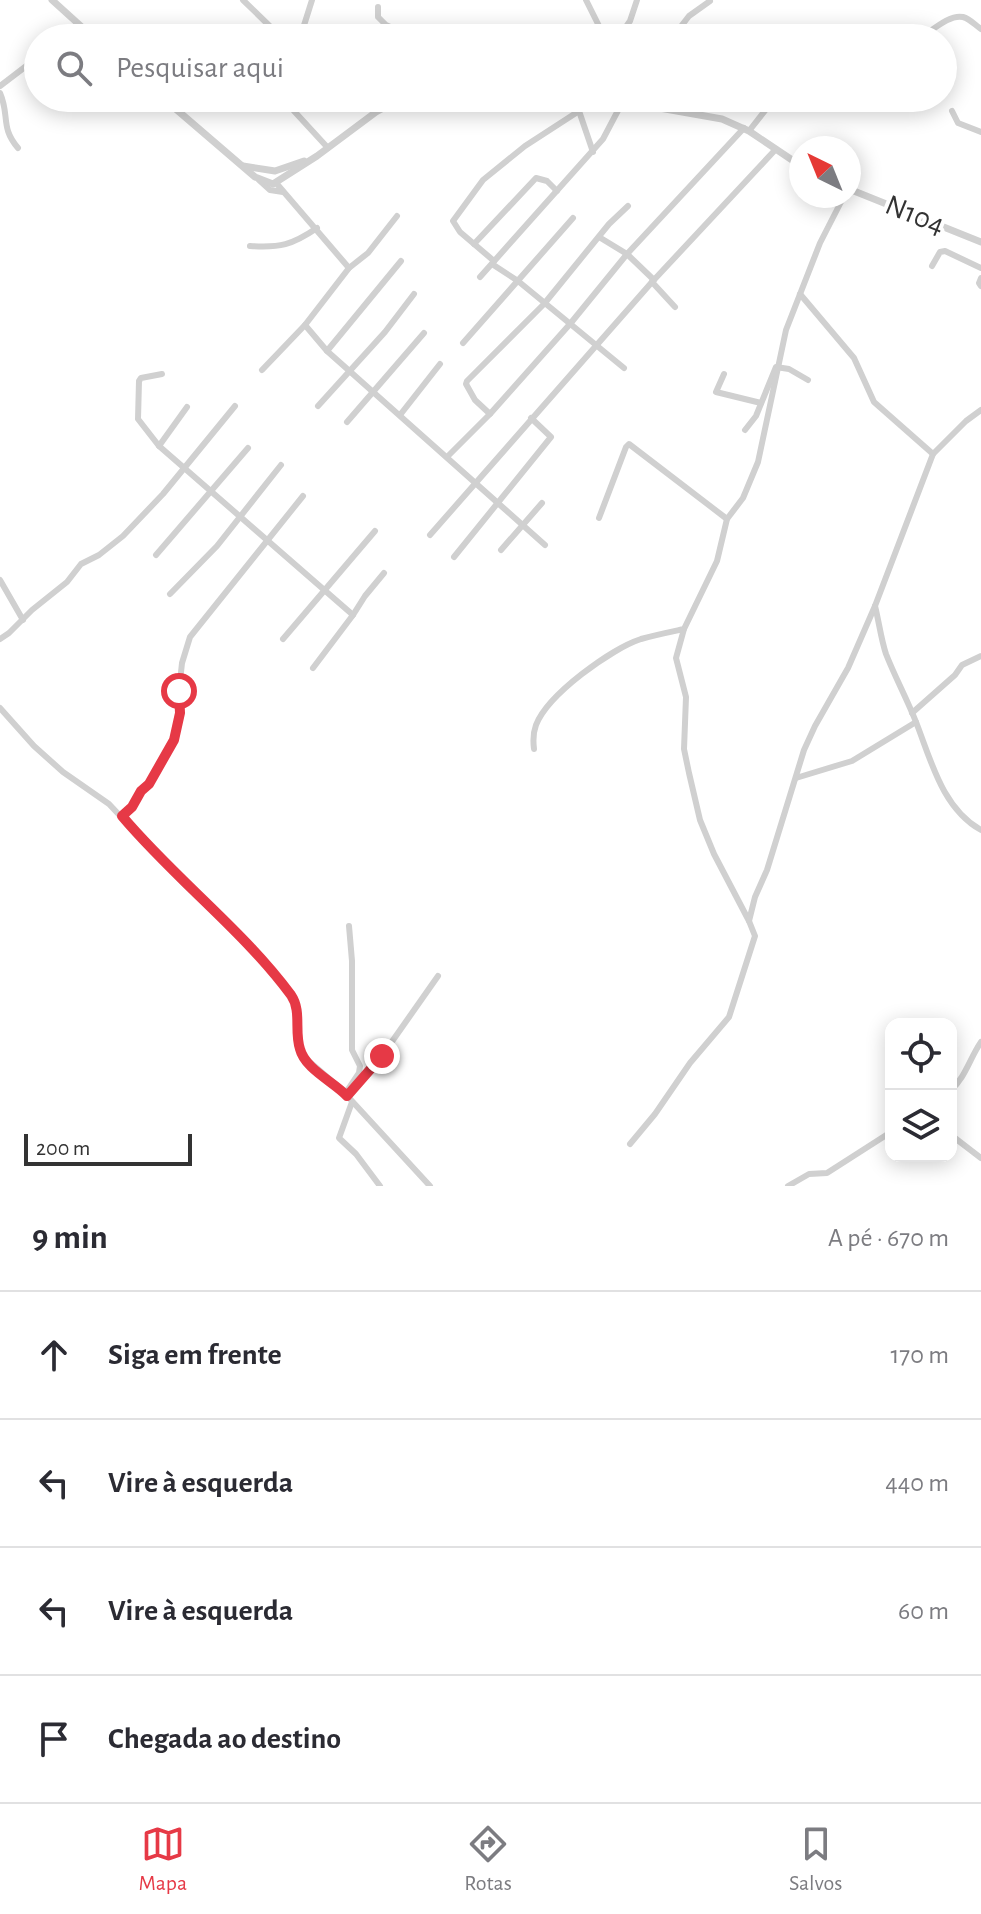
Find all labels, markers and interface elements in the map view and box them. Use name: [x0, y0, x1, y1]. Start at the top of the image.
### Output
search box: [24, 24, 957, 112]
icon: search: [52, 46, 96, 90]
text: Pesquisar aqui: [116, 53, 284, 83]
north arrow: [789, 136, 861, 208]
street label: N104: [881, 190, 949, 240]
route start: [161, 673, 197, 709]
map controls: [885, 1018, 957, 1162]
button: locate: [885, 1018, 957, 1090]
route end: [364, 1038, 400, 1074]
button: layers: [885, 1090, 957, 1162]
scale bar: [24, 1130, 192, 1166]
text: 200 m: [36, 1137, 90, 1159]
text: 9 min: [32, 1221, 108, 1255]
text: A pé · 670 m: [828, 1225, 949, 1251]
icon: ahead: [32, 1333, 76, 1377]
text: Siga em frente: [108, 1340, 282, 1370]
text: 170 m: [890, 1342, 949, 1368]
icon: left: [32, 1461, 76, 1505]
text: Vire à esquerda: [108, 1468, 293, 1498]
text: 440 m: [885, 1470, 949, 1496]
icon: left: [32, 1589, 76, 1633]
text: Vire à esquerda: [108, 1596, 293, 1626]
text: 60 m: [898, 1598, 949, 1624]
icon: arrive: [32, 1717, 76, 1761]
text: Chegada ao destino: [108, 1724, 341, 1754]
tab: Mapa: [139, 1822, 187, 1896]
tab: Rotas: [464, 1822, 512, 1896]
tab: Salvos: [789, 1822, 842, 1896]

